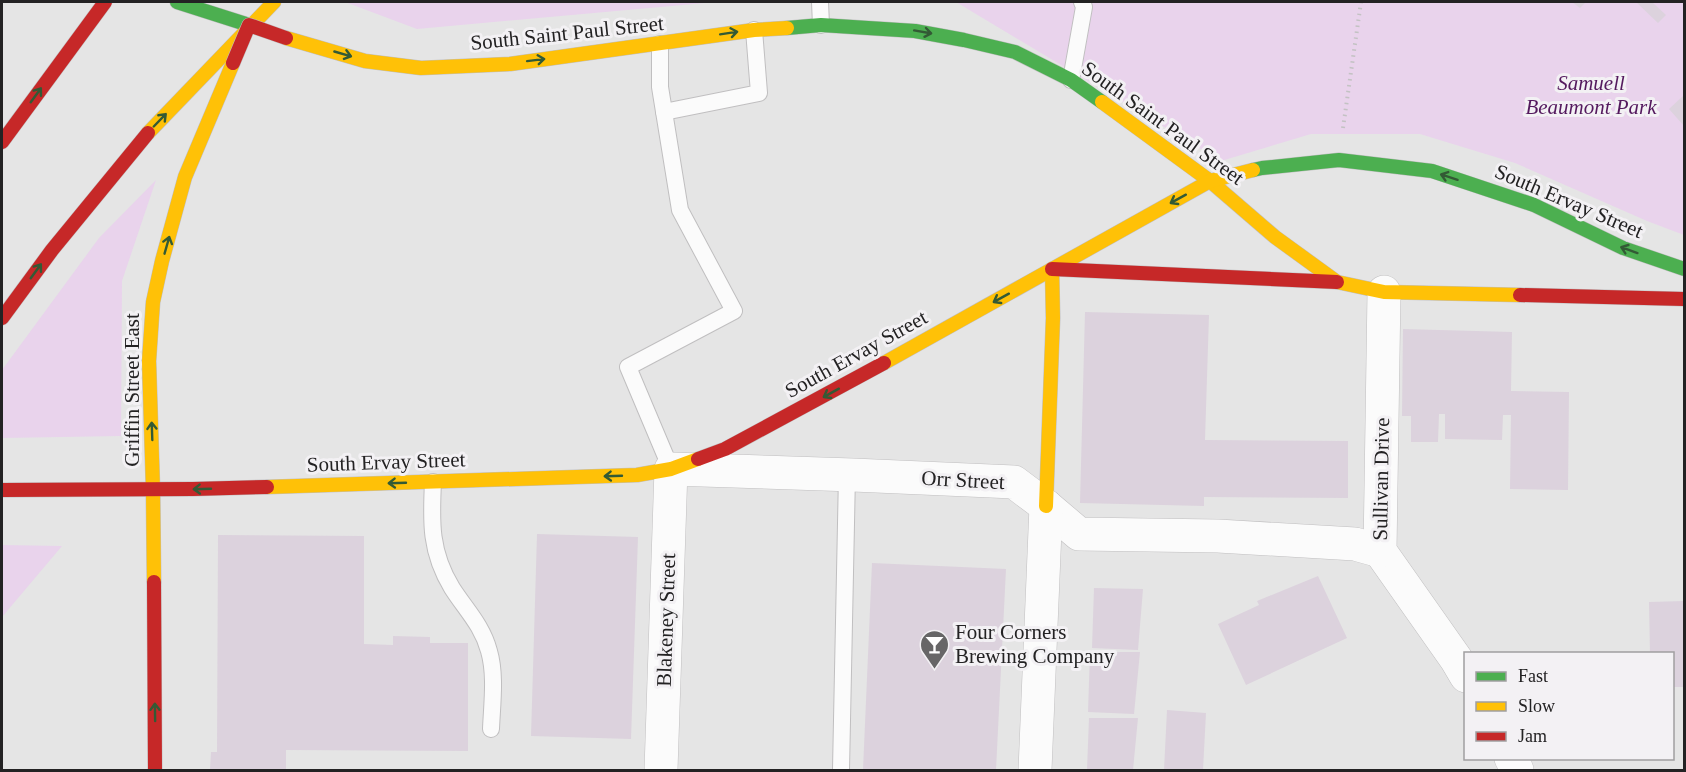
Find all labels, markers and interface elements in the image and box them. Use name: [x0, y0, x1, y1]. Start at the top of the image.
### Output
street label: South Saint Paul Street: [469, 11, 665, 55]
one-way arrow: [913, 27, 933, 38]
one-way arrow: [719, 28, 738, 39]
one-way arrow: [333, 49, 352, 60]
one-way arrow: [525, 55, 545, 66]
street label: South Saint Paul Street: [1077, 56, 1249, 190]
park label: Samuell Beaumont Park: [1525, 71, 1657, 119]
one-way arrow: [30, 88, 43, 104]
one-way arrow: [153, 113, 167, 128]
street label: South Ervay Street: [1491, 159, 1647, 243]
one-way arrow: [1440, 170, 1459, 181]
one-way arrow: [1170, 193, 1187, 205]
one-way arrow: [162, 236, 173, 255]
one-way arrow: [1620, 243, 1639, 254]
one-way arrow: [30, 263, 42, 279]
one-way arrow: [993, 293, 1011, 304]
street label: South Ervay Street: [781, 305, 931, 403]
street label: Griffin Street East: [120, 313, 144, 467]
one-way arrow: [823, 387, 840, 399]
street label: Sullivan Drive: [1368, 417, 1394, 541]
one-way arrow: [146, 422, 157, 442]
street label: South Ervay Street: [306, 447, 466, 477]
street label: Orr Street: [921, 466, 1005, 494]
one-way arrow: [603, 470, 623, 481]
one-way arrow: [387, 477, 407, 488]
one-way arrow: [192, 483, 212, 495]
street label: Blakeney Street: [652, 553, 680, 687]
place label: Four Corners Brewing Company: [955, 620, 1115, 668]
bar icon: Four Corners Brewing Company: [918, 628, 950, 670]
legend: [1464, 652, 1674, 760]
text: Fast: [1518, 666, 1548, 686]
text: Slow: [1518, 696, 1555, 716]
one-way arrow: [149, 703, 161, 723]
text: Jam: [1518, 726, 1547, 746]

